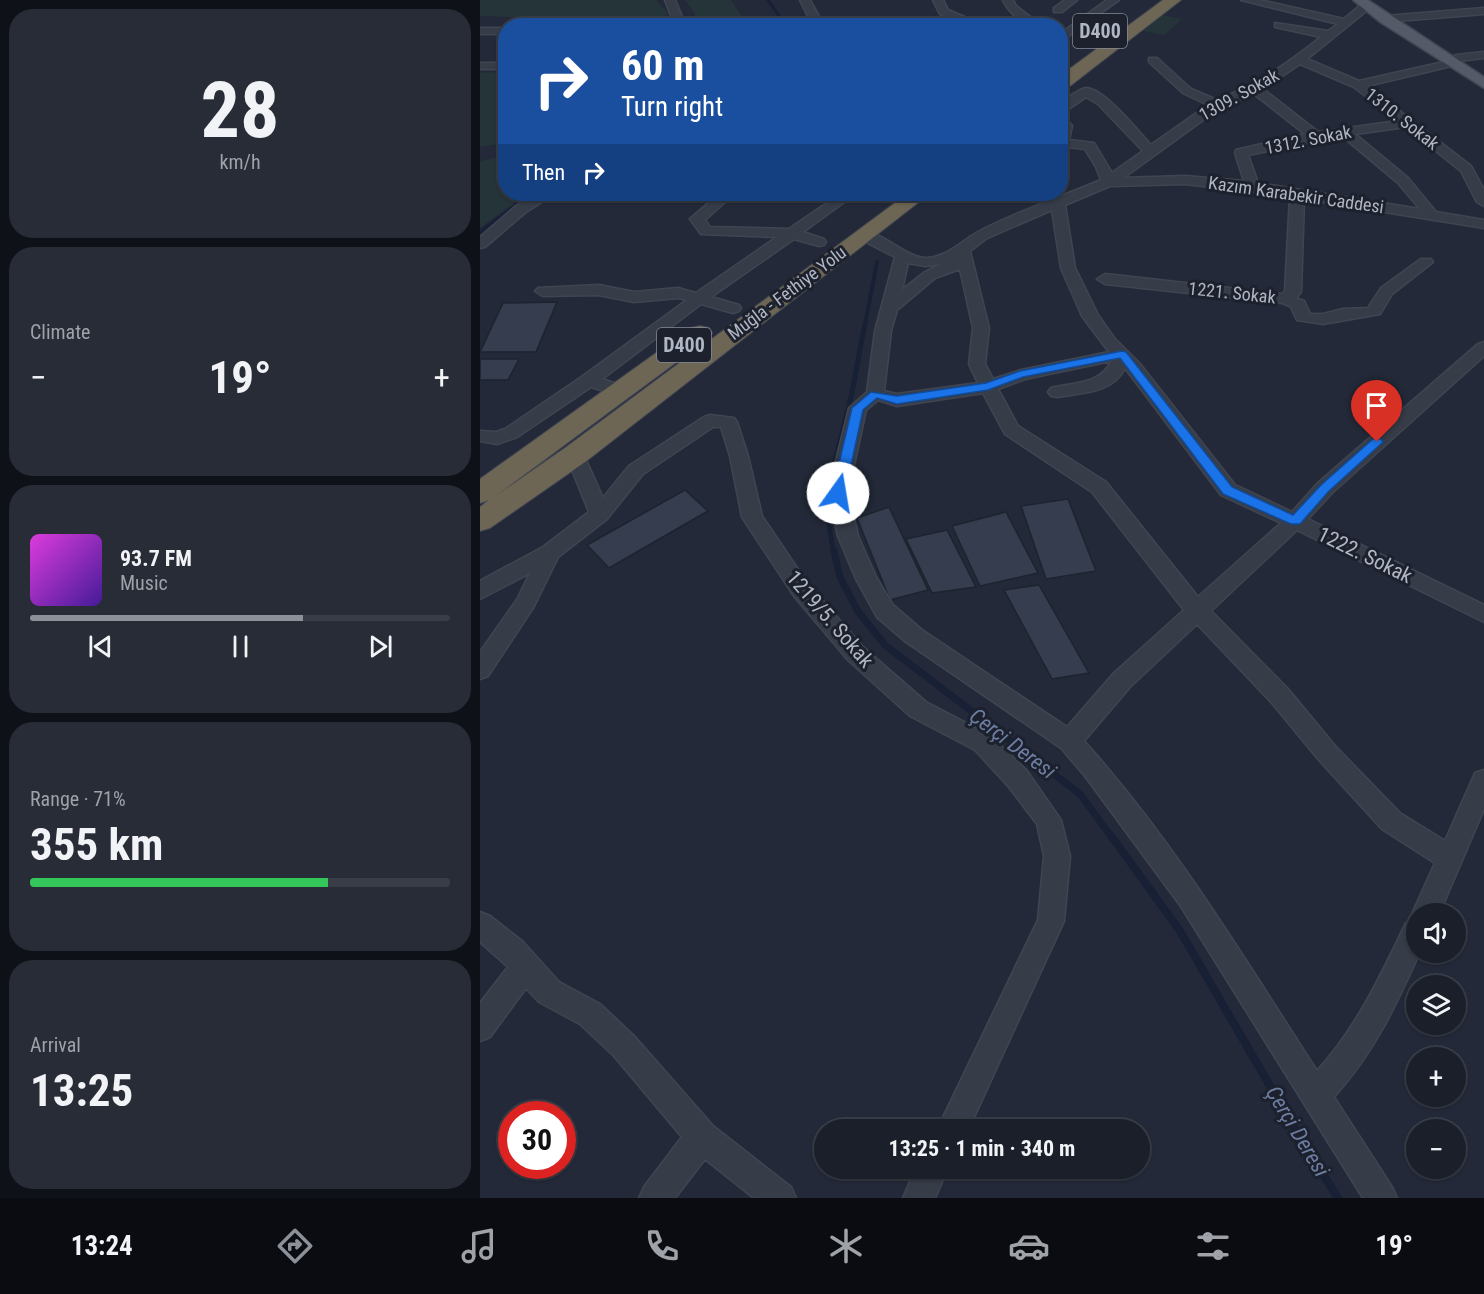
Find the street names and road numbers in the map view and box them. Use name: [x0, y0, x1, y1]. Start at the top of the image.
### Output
road number: D400: [1073, 14, 1127, 48]
street label: 1309. Sokak: [1195, 64, 1282, 125]
street label: 1310. Sokak: [1361, 83, 1443, 154]
street label: 1312. Sokak: [1263, 121, 1353, 158]
street label: Kazım Karabekir Caddesi: [1207, 172, 1385, 217]
street label: Muğla - Fethiye Yolu: [724, 241, 850, 344]
street label: 1221. Sokak: [1187, 277, 1277, 308]
road number: D400: [657, 328, 711, 362]
street label: 1222. Sokak: [1314, 522, 1417, 588]
street label: 1219/5. Sokak: [781, 566, 879, 673]

